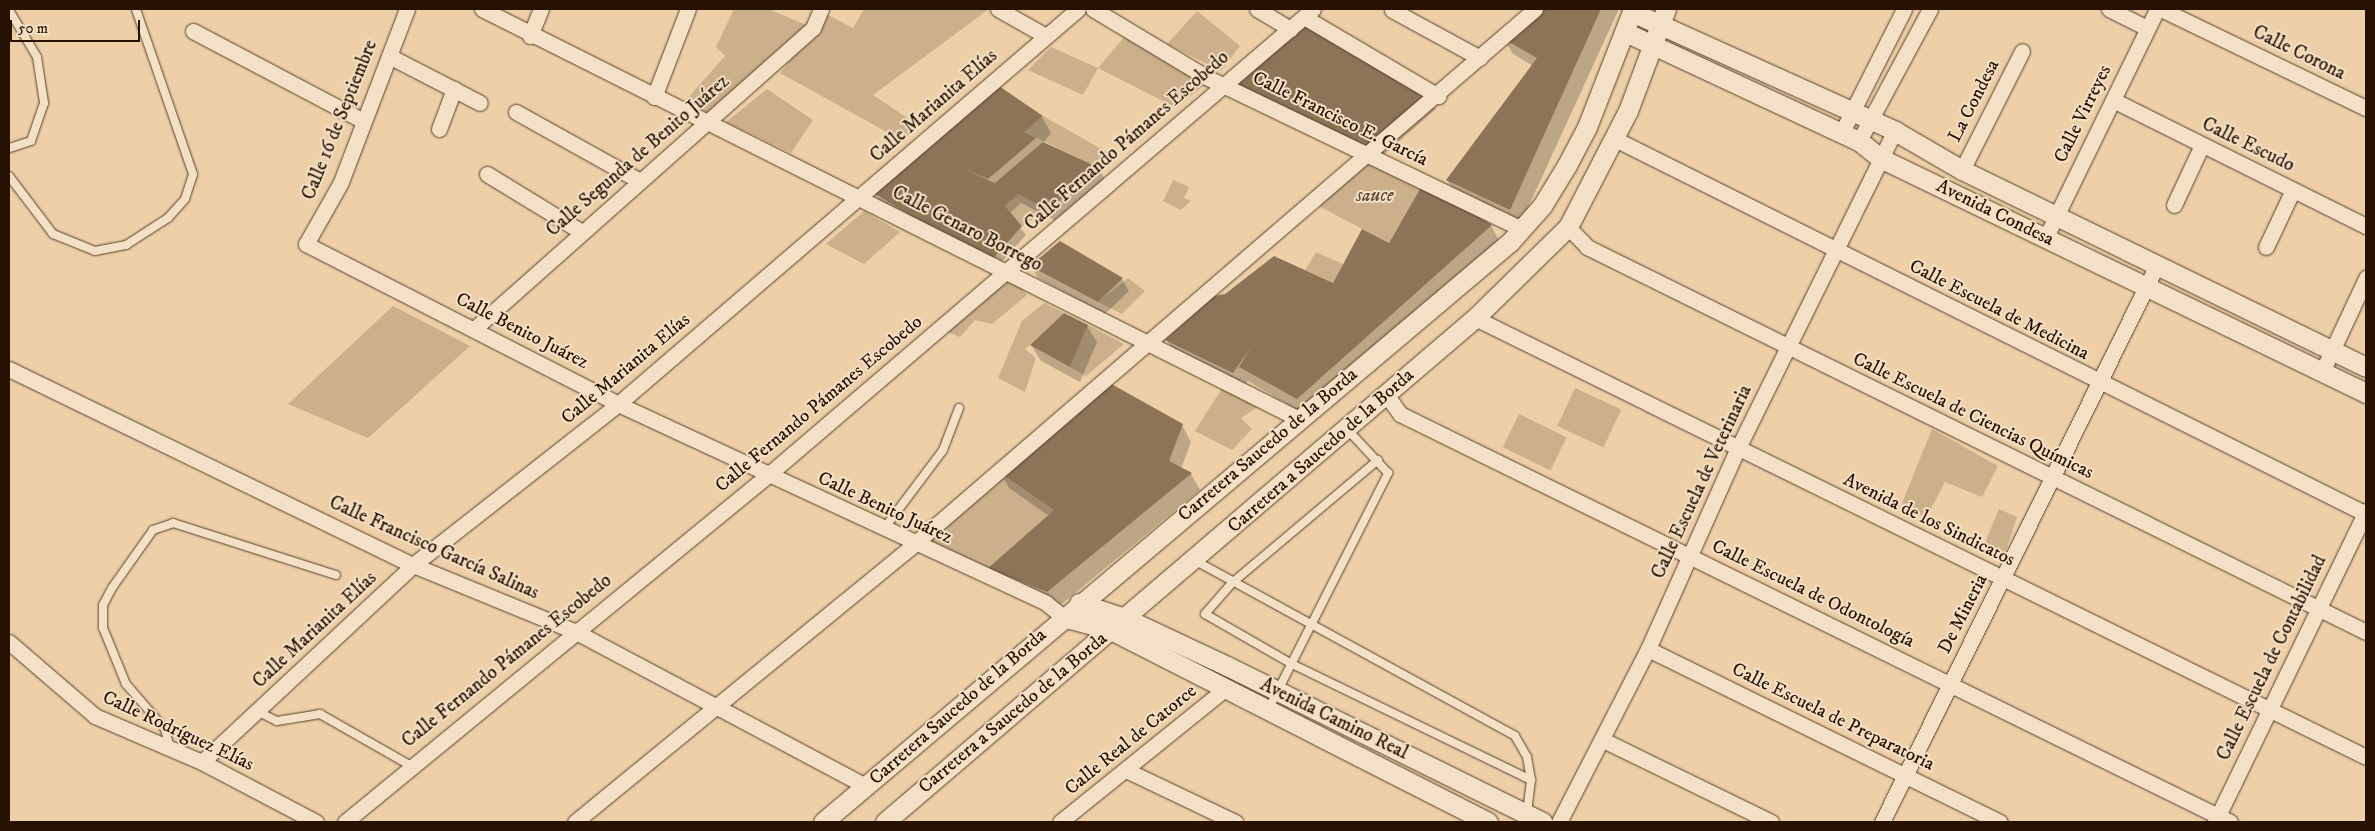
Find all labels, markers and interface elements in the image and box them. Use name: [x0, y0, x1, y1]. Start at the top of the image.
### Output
scale bar: [12, 10, 142, 42]
text: 50 m: [18, 19, 48, 38]
street label: Calle Corona: [2249, 21, 2349, 85]
street label: Calle 16 de Septiembre: [298, 37, 382, 203]
street label: Calle Marianita Elías: [866, 45, 1002, 167]
street label: Calle Fernando Pámanes Escobedo: [1020, 46, 1234, 236]
street label: La Condesa: [1944, 56, 2004, 146]
street label: Calle Virreyes: [2050, 61, 2116, 167]
street label: Calle Francisco E. García: [1249, 67, 1431, 171]
street label: Calle Segunda de Benito Juárez: [542, 70, 734, 242]
street label: Calle Escudo: [2198, 113, 2298, 177]
street label: Avenida Condesa: [1933, 175, 2057, 251]
street label: Calle Genaro Borrego: [888, 181, 1046, 277]
park label: sauce: [1356, 185, 1394, 207]
street label: Calle Escuela de Medicina: [1905, 255, 2093, 365]
street label: Calle Benito Juárez: [452, 288, 592, 374]
street label: Calle Marianita Elías: [557, 309, 695, 429]
street label: Calle Fernando Pámanes Escobedo: [711, 311, 927, 497]
street label: Calle Escuela de Ciencias Químicas: [1849, 348, 2097, 484]
street label: Carretera Saucedo de la Borda: [1174, 363, 1362, 527]
street label: Carretera a Saucedo de la Borda: [1223, 364, 1419, 538]
street label: Calle Escuela de Veterinaria: [1647, 382, 1757, 582]
street label: Calle Benito Juárez: [814, 467, 956, 549]
street label: Avenida de los Sindicatos: [1839, 469, 2019, 571]
street label: Calle Francisco García Salinas: [326, 491, 542, 605]
street label: Calle Escuela de Odontología: [1708, 535, 1918, 653]
street label: Calle Escuela de Contabilidad: [2212, 552, 2332, 764]
street label: Calle Marianita Elías: [248, 567, 382, 693]
street label: Calle Fernando Pámanes Escobedo: [398, 569, 616, 753]
street label: De Mineria: [1933, 570, 1993, 658]
street label: Carretera Saucedo de la Borda: [865, 624, 1051, 790]
street label: Carretera a Saucedo de la Borda: [914, 627, 1112, 799]
street label: Calle Escuela de Preparatoria: [1728, 658, 1938, 776]
street label: Avenida Camino Real: [1256, 673, 1412, 765]
street label: Calle Real de Catorce: [1061, 680, 1201, 800]
street label: Calle Rodríguez Elías: [99, 686, 257, 776]

